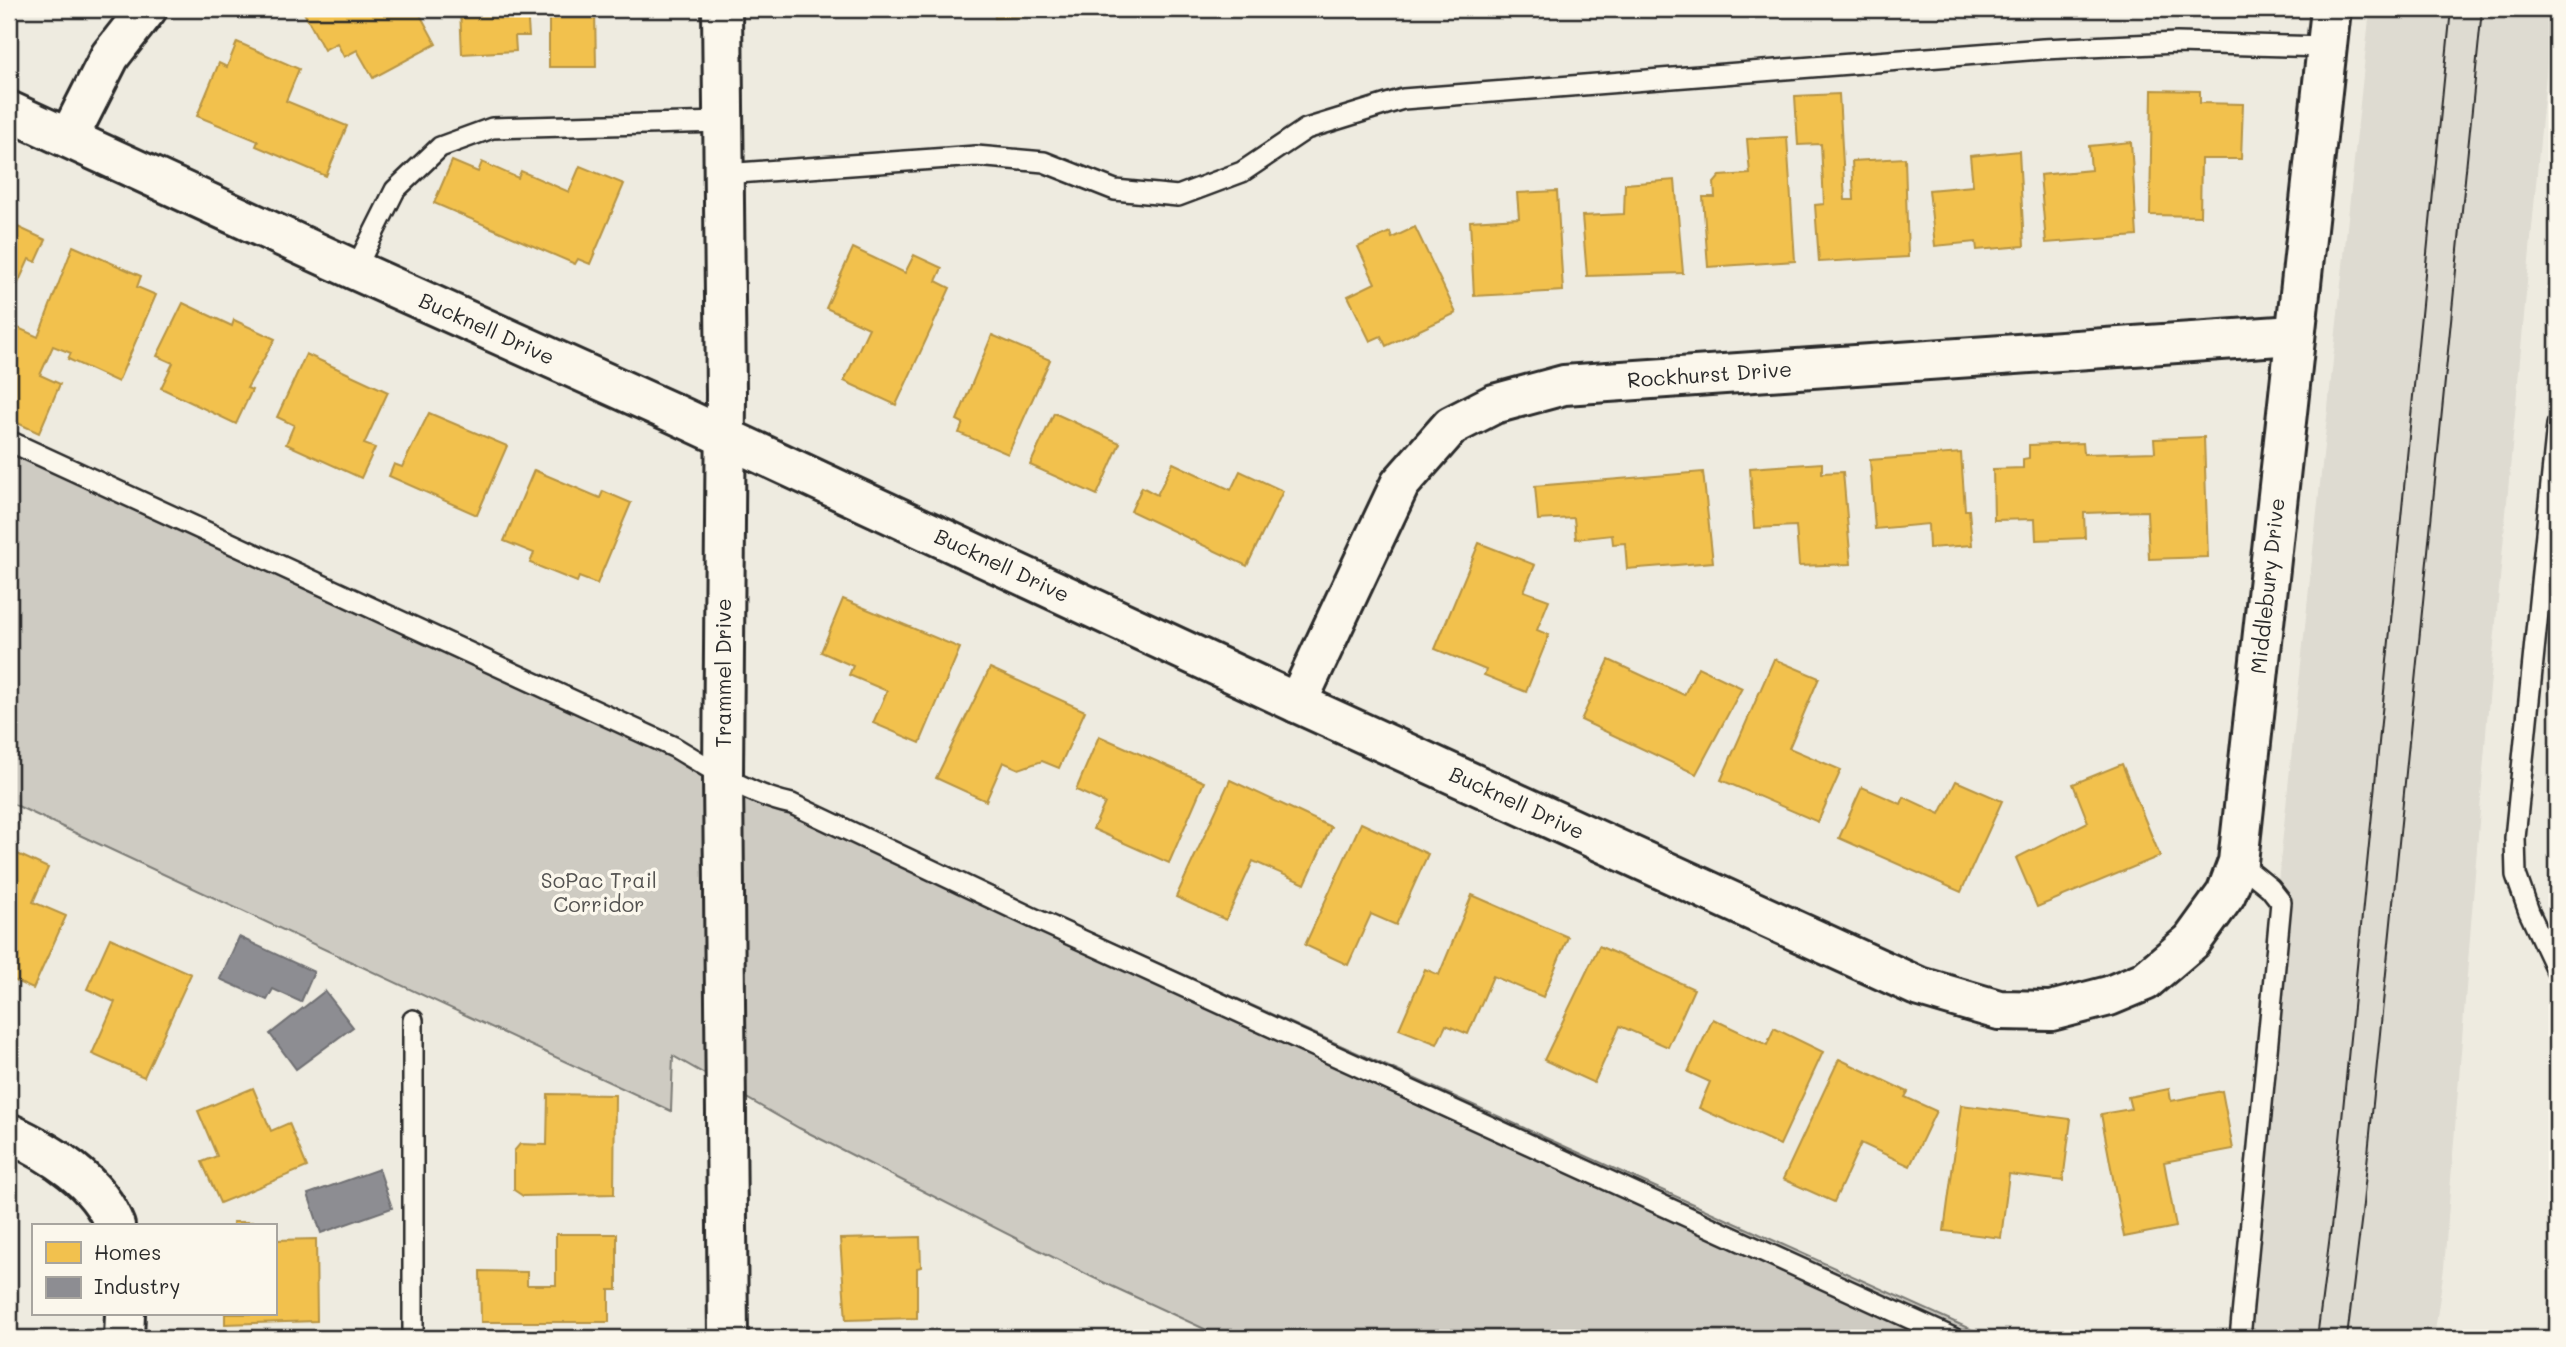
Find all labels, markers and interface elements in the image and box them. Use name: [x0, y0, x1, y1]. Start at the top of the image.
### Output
street label: Bucknell Drive: [415, 286, 559, 370]
street label: Rockhurst Drive: [1626, 354, 1793, 393]
street label: Middlebury Drive: [2244, 496, 2290, 675]
street label: Bucknell Drive: [931, 521, 1074, 607]
street label: Trammel Drive: [709, 598, 736, 748]
street label: Bucknell Drive: [1445, 759, 1589, 844]
park label: SoPac Trail Corridor: [541, 866, 657, 917]
legend: [32, 1224, 276, 1316]
text: Homes: [94, 1238, 161, 1265]
text: Industry: [94, 1272, 181, 1299]

